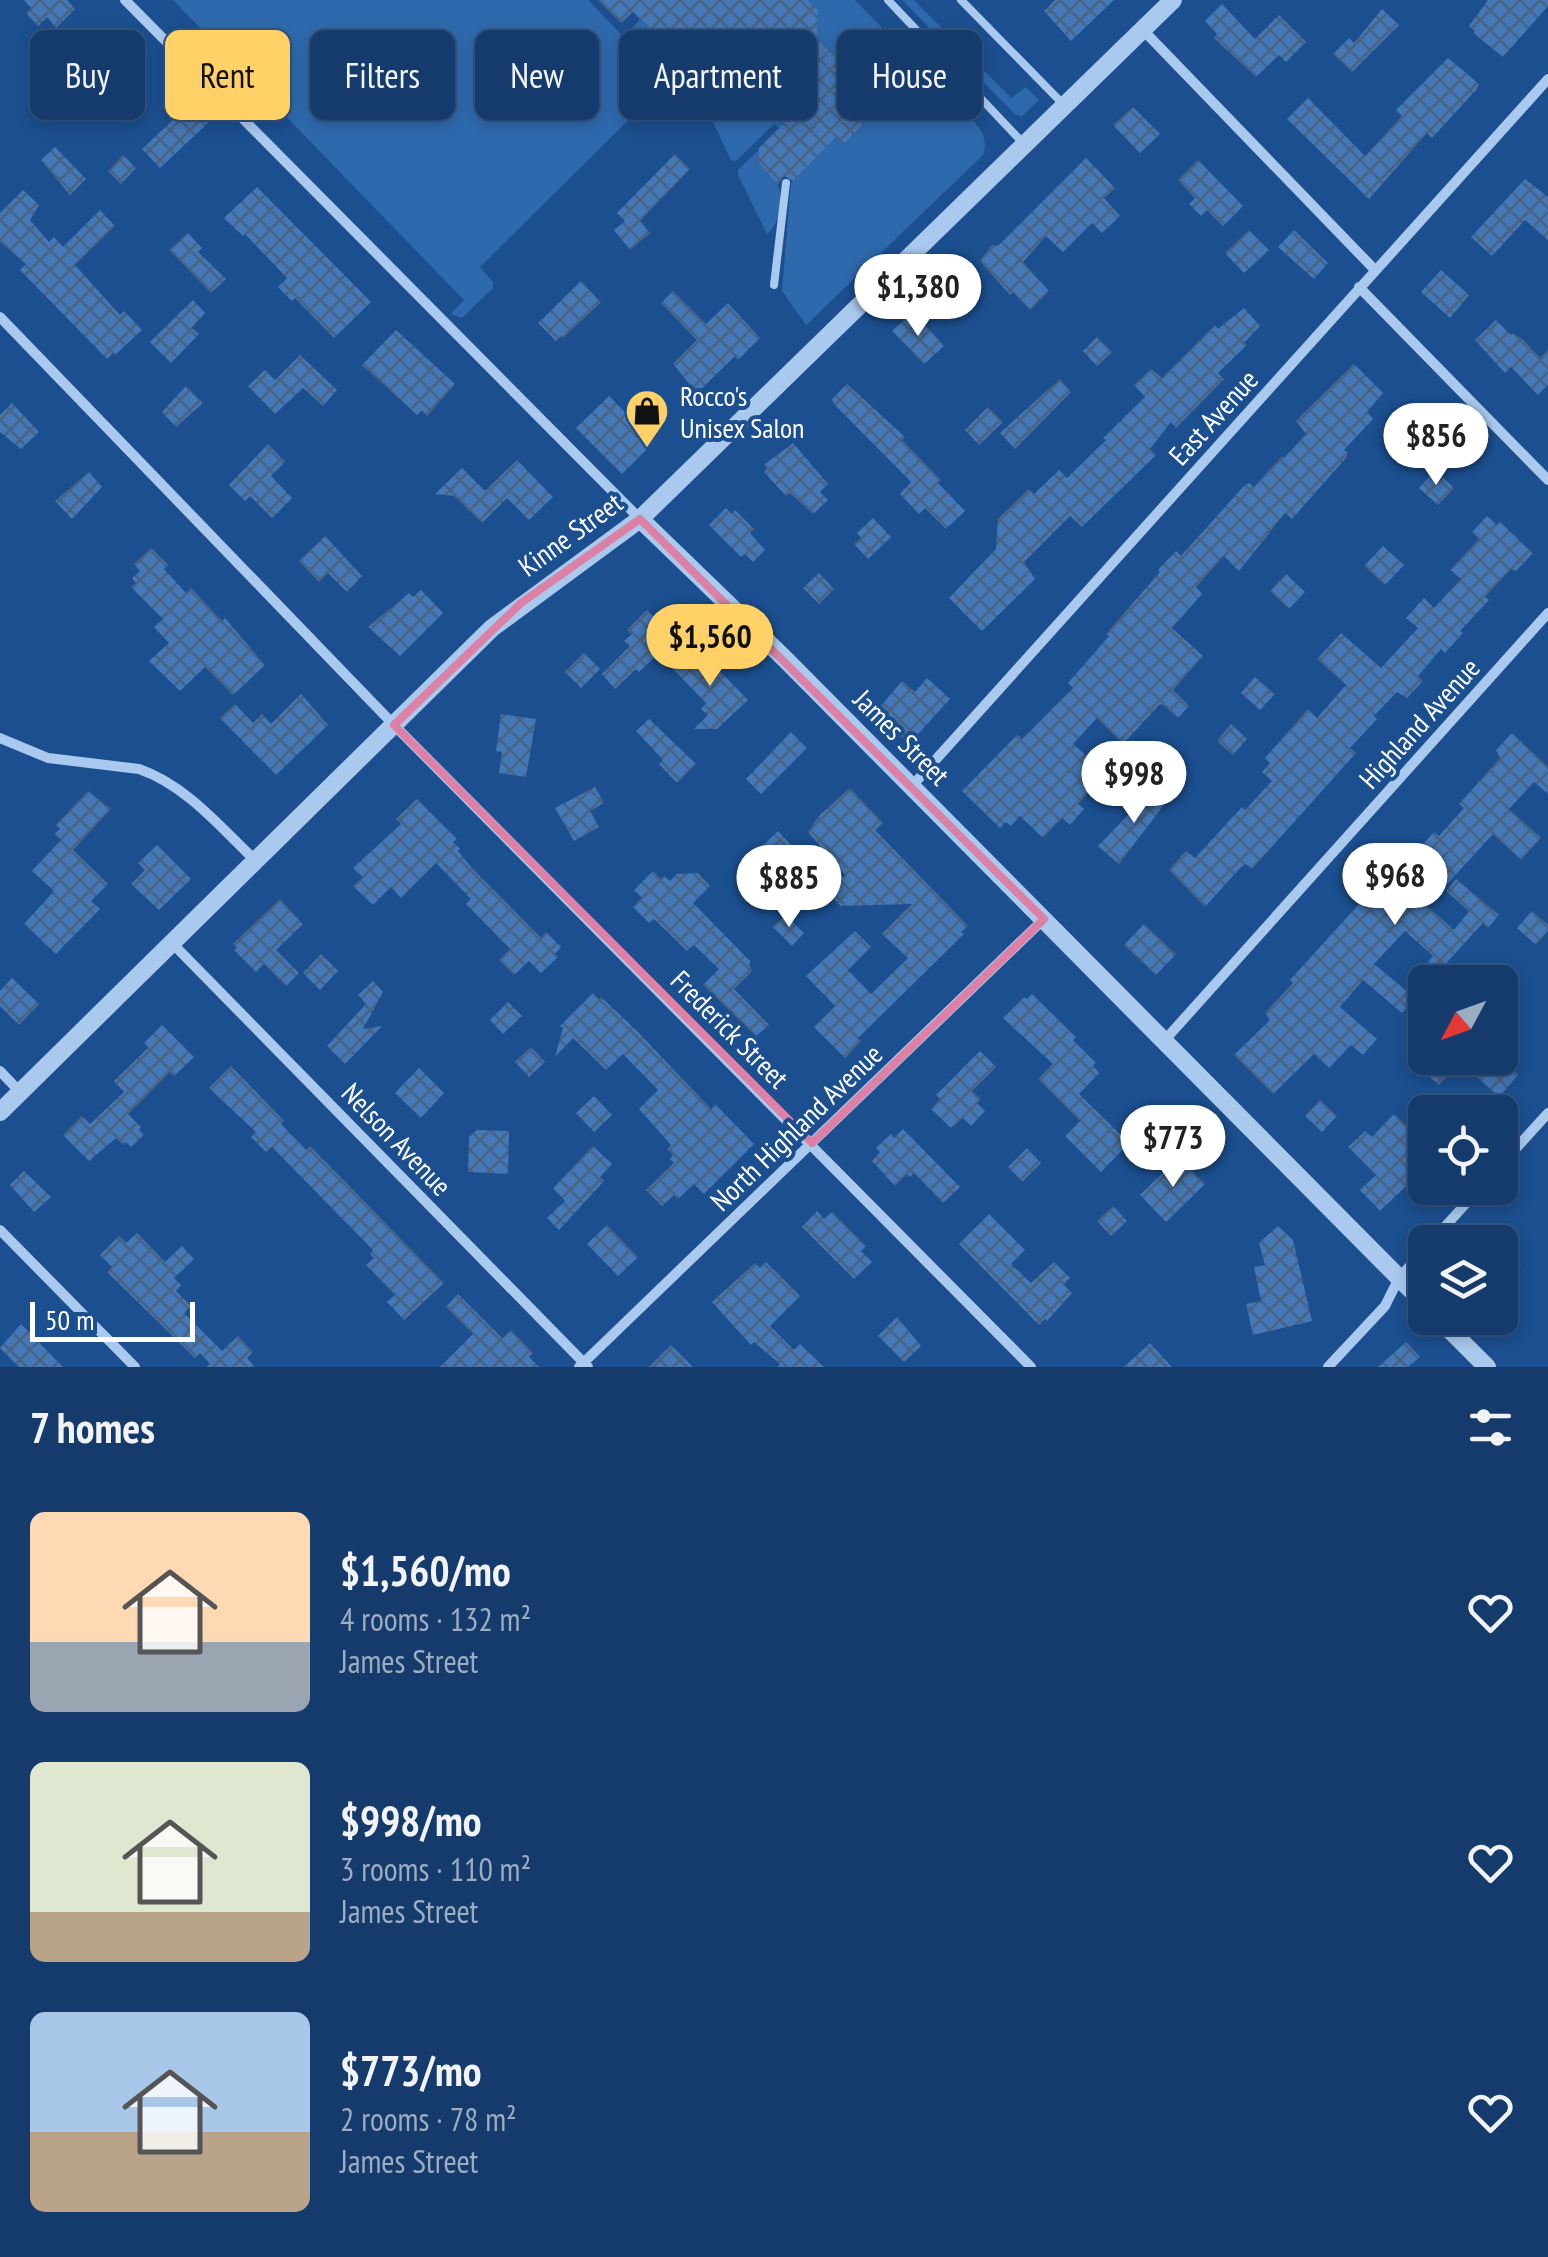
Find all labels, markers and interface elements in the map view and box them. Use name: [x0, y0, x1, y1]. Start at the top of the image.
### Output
chip: Buy: [30, 30, 145, 120]
chip: Rent: [165, 30, 290, 120]
chip: Filters: [310, 30, 455, 120]
chip: New: [475, 30, 599, 120]
chip: Apartment: [619, 30, 817, 120]
chip: House: [837, 30, 982, 120]
pin: $1,380: [837, 254, 999, 339]
text: $1,380: [876, 265, 960, 307]
street label: East Avenue: [1160, 361, 1266, 473]
place label: Rocco's Unisex Salon: [680, 377, 804, 446]
shop icon: Rocco's Unisex Salon: [624, 388, 670, 449]
pin: $856: [1377, 403, 1495, 488]
text: $856: [1405, 414, 1467, 456]
street label: Kinne Street: [511, 484, 630, 584]
pin: $1,560: [629, 604, 791, 689]
text: $1,560: [668, 615, 752, 657]
street label: Highland Avenue: [1351, 650, 1487, 796]
street label: James Street: [845, 680, 958, 793]
pin: $998: [1075, 741, 1193, 826]
text: $998: [1103, 752, 1165, 794]
pin: $968: [1336, 843, 1454, 928]
pin: $885: [730, 845, 848, 930]
text: $968: [1364, 854, 1426, 896]
text: $885: [758, 856, 820, 898]
street label: Frederick Street: [663, 962, 797, 1096]
north arrow: [1408, 965, 1518, 1075]
map controls: [1408, 965, 1518, 1335]
street label: North Highland Avenue: [702, 1036, 890, 1218]
street label: Nelson Avenue: [334, 1075, 460, 1203]
button: locate: [1408, 1095, 1518, 1205]
pin: $773: [1114, 1105, 1232, 1190]
text: $773: [1142, 1116, 1204, 1158]
button: layers: [1408, 1225, 1518, 1335]
scale bar: [30, 1297, 195, 1342]
text: 50 m: [45, 1301, 94, 1338]
text: 7 homes: [30, 1400, 155, 1455]
icon: filters: [1463, 1400, 1518, 1455]
text: $1,560/mo: [340, 1543, 511, 1598]
icon: home: [110, 1552, 230, 1672]
icon: heart: [1463, 1585, 1518, 1640]
text: 4 rooms · 132 m²: [340, 1598, 531, 1640]
text: James Street: [340, 1640, 478, 1682]
text: $998/mo: [340, 1793, 482, 1848]
icon: home: [110, 1802, 230, 1922]
icon: heart: [1463, 1835, 1518, 1890]
text: 3 rooms · 110 m²: [340, 1848, 531, 1890]
text: James Street: [340, 1890, 478, 1932]
text: $773/mo: [340, 2043, 482, 2098]
icon: home: [110, 2052, 230, 2172]
icon: heart: [1463, 2085, 1518, 2140]
text: 2 rooms · 78 m²: [340, 2098, 517, 2140]
text: James Street: [340, 2140, 478, 2182]

